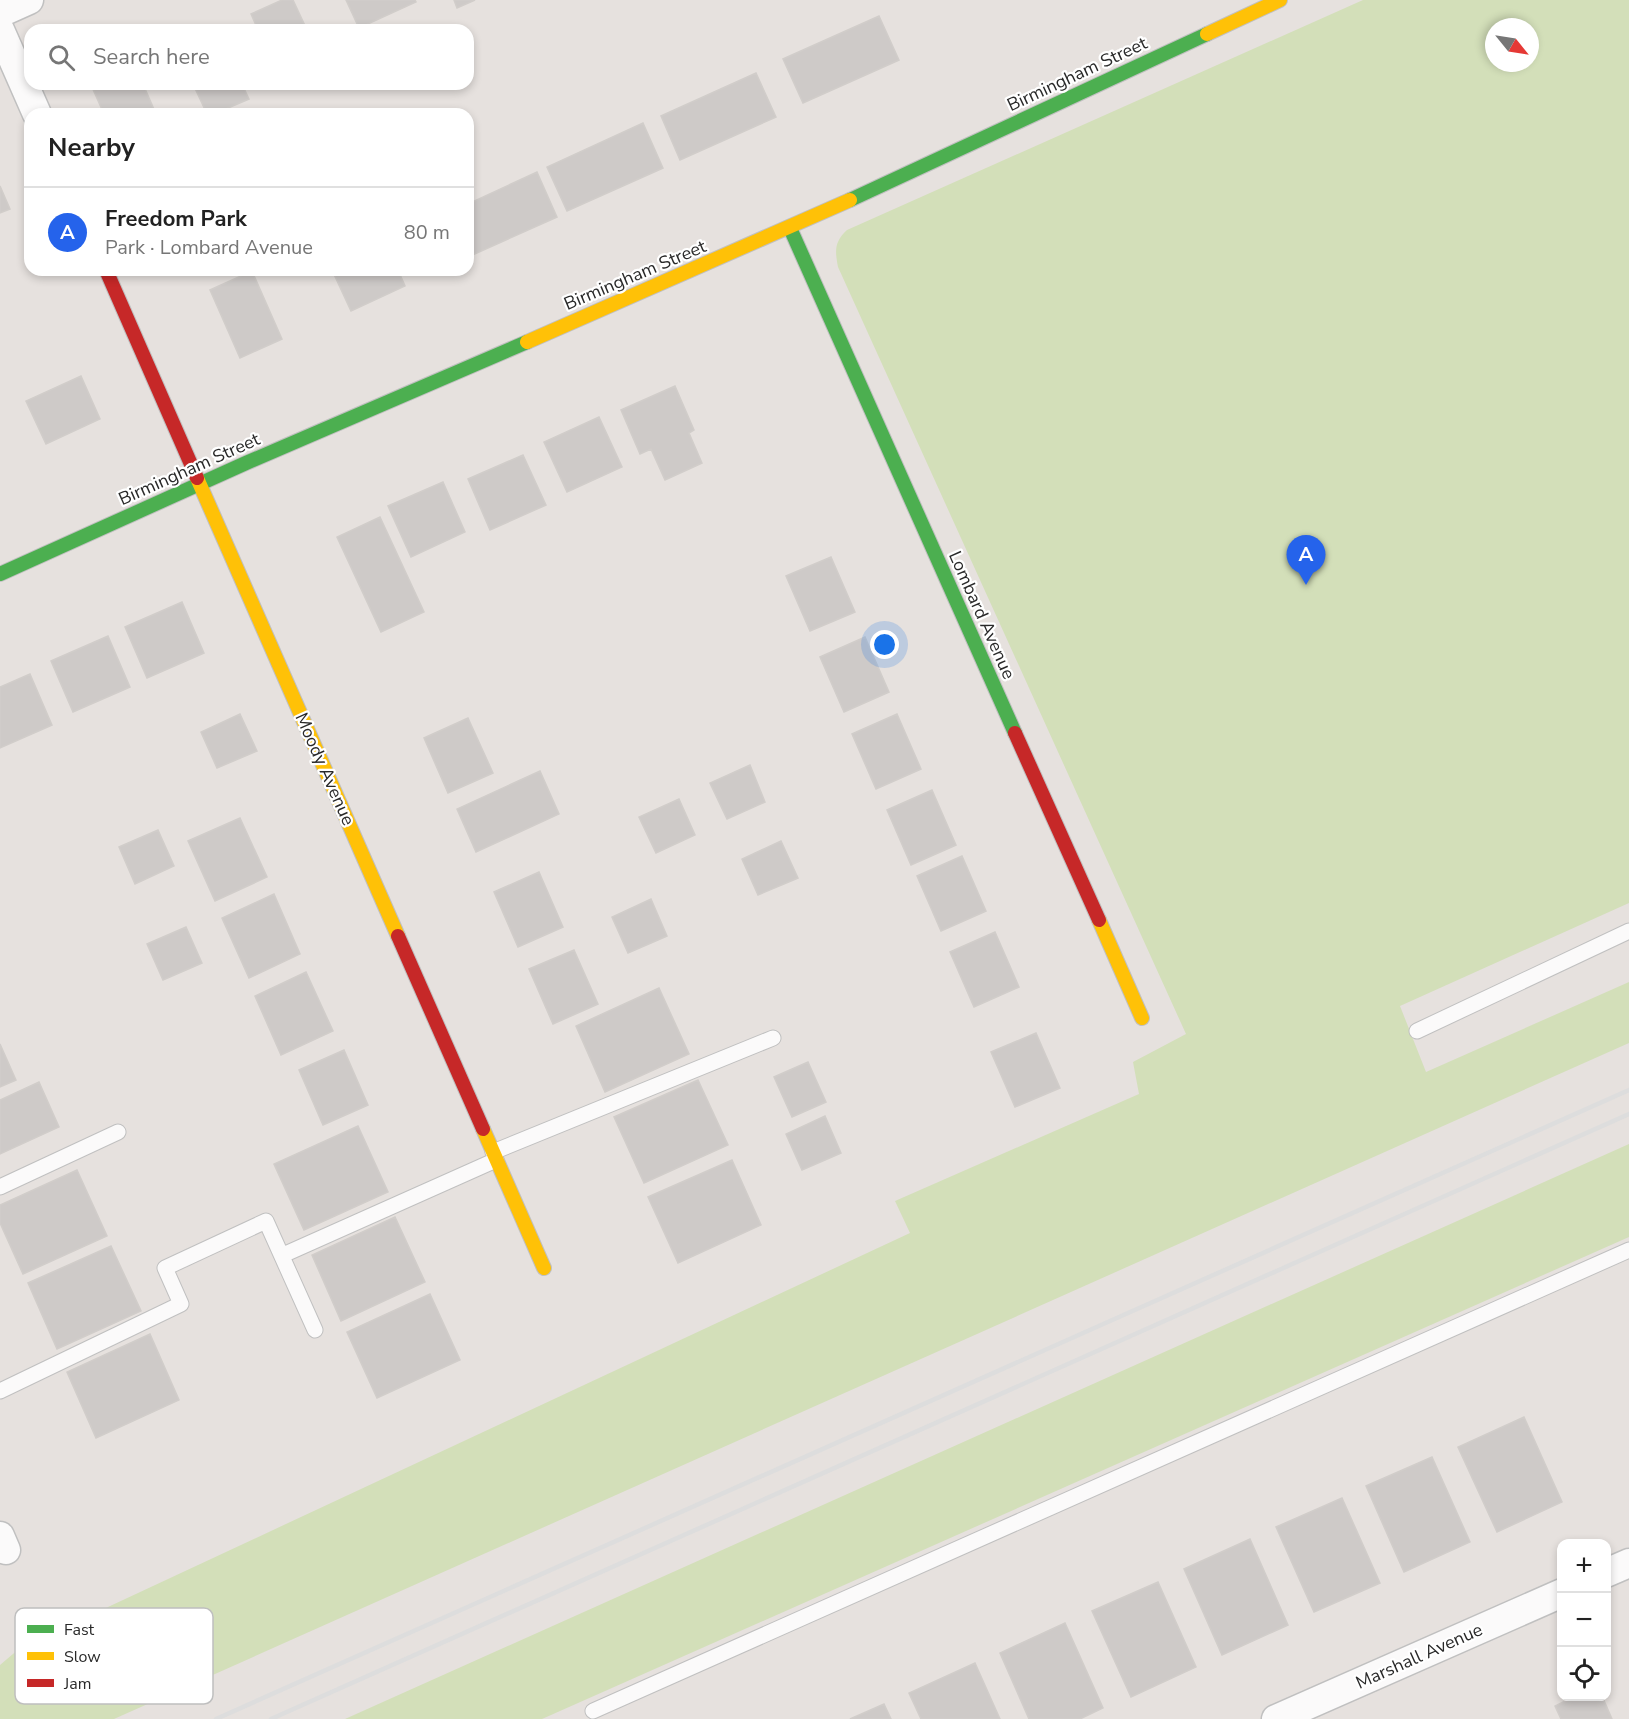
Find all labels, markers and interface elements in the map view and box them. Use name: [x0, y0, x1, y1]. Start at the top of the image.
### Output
north arrow: [1485, 18, 1539, 72]
search box: [24, 24, 474, 90]
street label: Birmingham Street: [1003, 31, 1152, 117]
icon: search: [45, 41, 78, 74]
text: Search here: [93, 42, 210, 72]
text: Nearby: [48, 130, 135, 165]
text: Freedom Park: [105, 204, 247, 234]
text: A: [60, 219, 75, 246]
text: 80 m: [404, 219, 450, 246]
text: Park · Lombard Avenue: [105, 234, 313, 261]
street label: Birmingham Street: [560, 234, 710, 316]
street label: Birmingham Street: [115, 427, 264, 511]
pin: A: [1286, 536, 1326, 585]
street label: Lombard Avenue: [943, 547, 1021, 683]
your location: [870, 630, 899, 659]
street label: Moody Avenue: [289, 709, 361, 829]
map controls: [1557, 1539, 1611, 1701]
button: +: [1557, 1539, 1611, 1593]
button: −: [1557, 1593, 1611, 1647]
legend: [15, 1608, 213, 1704]
street label: Marshall Avenue: [1352, 1617, 1486, 1695]
text: Fast: [64, 1619, 95, 1641]
text: Slow: [64, 1646, 101, 1668]
button: locate: [1557, 1647, 1611, 1701]
text: Jam: [63, 1673, 91, 1695]

